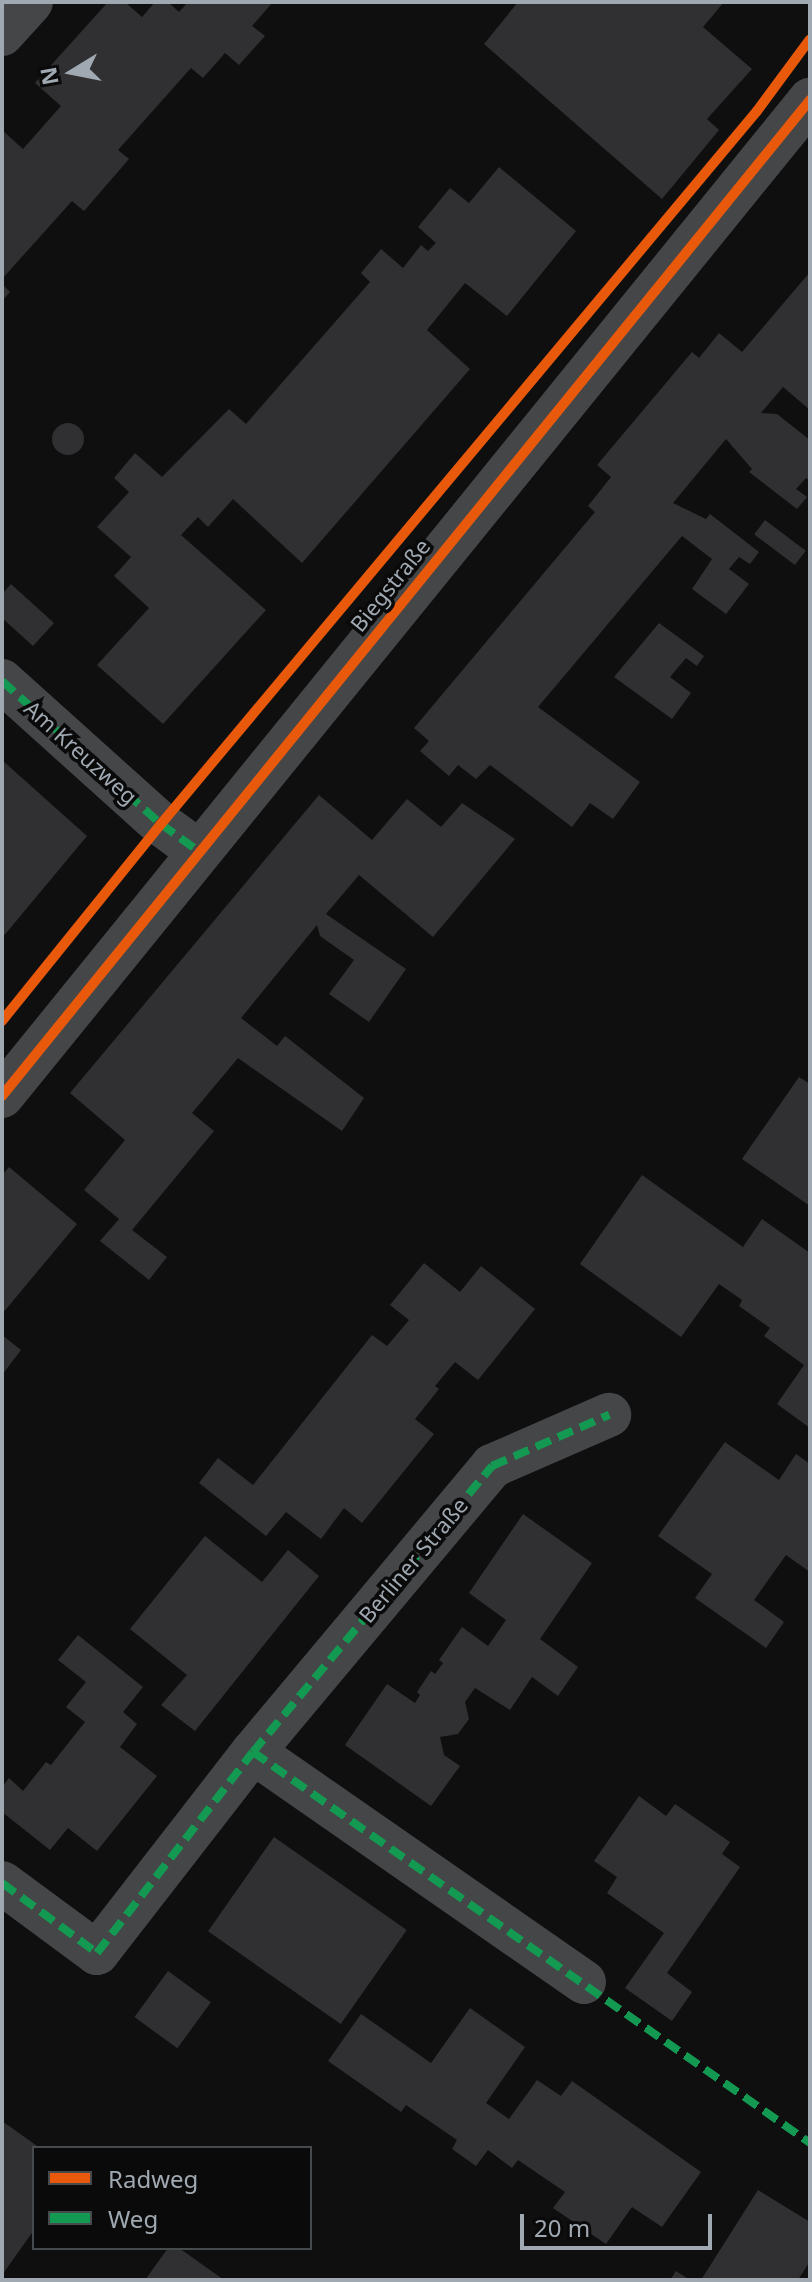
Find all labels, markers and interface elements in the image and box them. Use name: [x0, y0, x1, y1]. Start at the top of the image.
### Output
north arrow: [32, 32, 112, 112]
text: N: [32, 65, 65, 88]
street label: Biegstraße: [345, 533, 435, 637]
street label: Am Kreuzweg: [19, 695, 143, 809]
street label: Berliner Straße: [353, 1492, 473, 1628]
legend: [32, 2146, 312, 2250]
text: Radweg: [108, 2162, 198, 2195]
scale bar: [524, 2198, 716, 2248]
text: Weg: [108, 2202, 158, 2235]
text: 20 m: [534, 2211, 590, 2244]

